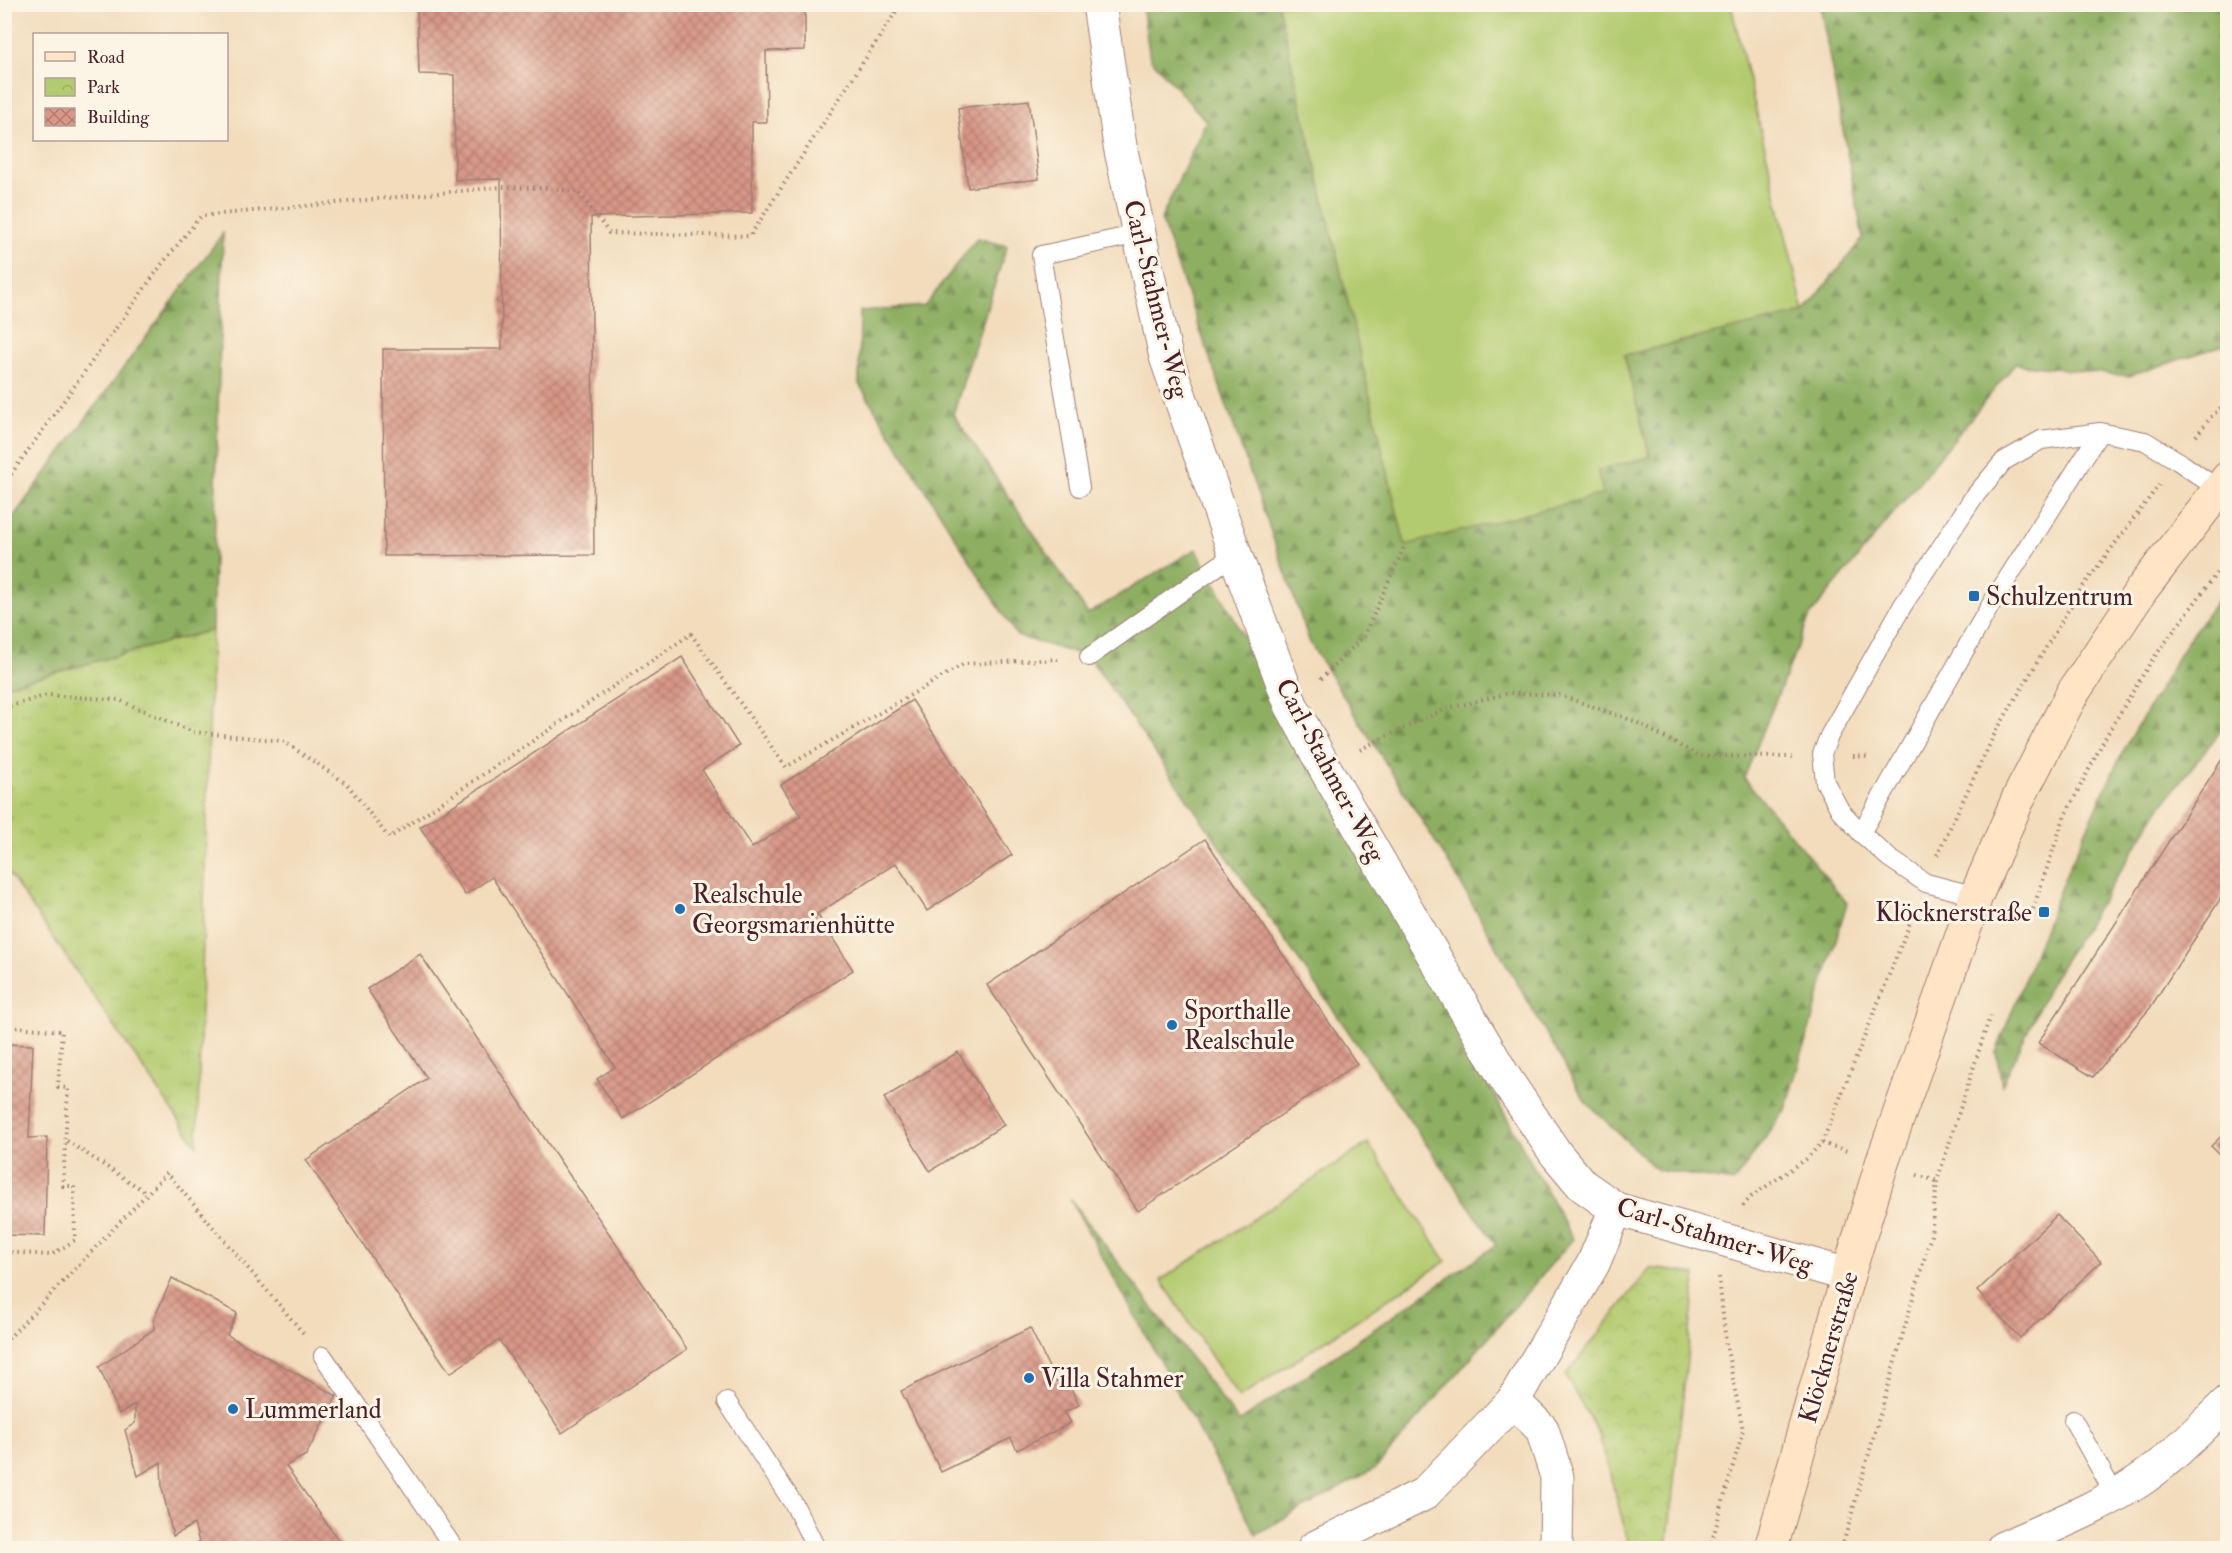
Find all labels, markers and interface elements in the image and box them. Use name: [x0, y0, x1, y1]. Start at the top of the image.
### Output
legend: [33, 33, 228, 141]
text: Road: [87, 46, 125, 69]
text: Park: [87, 76, 120, 99]
text: Building: [87, 106, 150, 129]
street label: Carl-Stahmer-Weg: [1116, 197, 1196, 403]
place label: Schulzentrum: [1986, 581, 2133, 613]
marker: Schulzentrum: [1967, 589, 1981, 603]
street label: Carl-Stahmer-Weg: [1268, 673, 1393, 869]
place label: Realschule Georgsmarienhütte: [692, 879, 895, 941]
place label: Klöcknerstraße: [1875, 897, 2032, 929]
marker: Realschule Georgsmarienhütte: [673, 902, 687, 916]
marker: Klöcknerstraße: [2037, 905, 2051, 919]
place label: Sporthalle Realschule: [1184, 995, 1295, 1057]
marker: Sporthalle Realschule: [1165, 1018, 1179, 1032]
street label: Carl-Stahmer-Weg: [1613, 1191, 1818, 1281]
street label: Klöcknerstraße: [1792, 1267, 1866, 1427]
place label: Villa Stahmer: [1041, 1363, 1184, 1395]
marker: Villa Stahmer: [1022, 1371, 1036, 1385]
place label: Lummerland: [245, 1394, 382, 1426]
marker: Lummerland: [226, 1402, 240, 1416]

